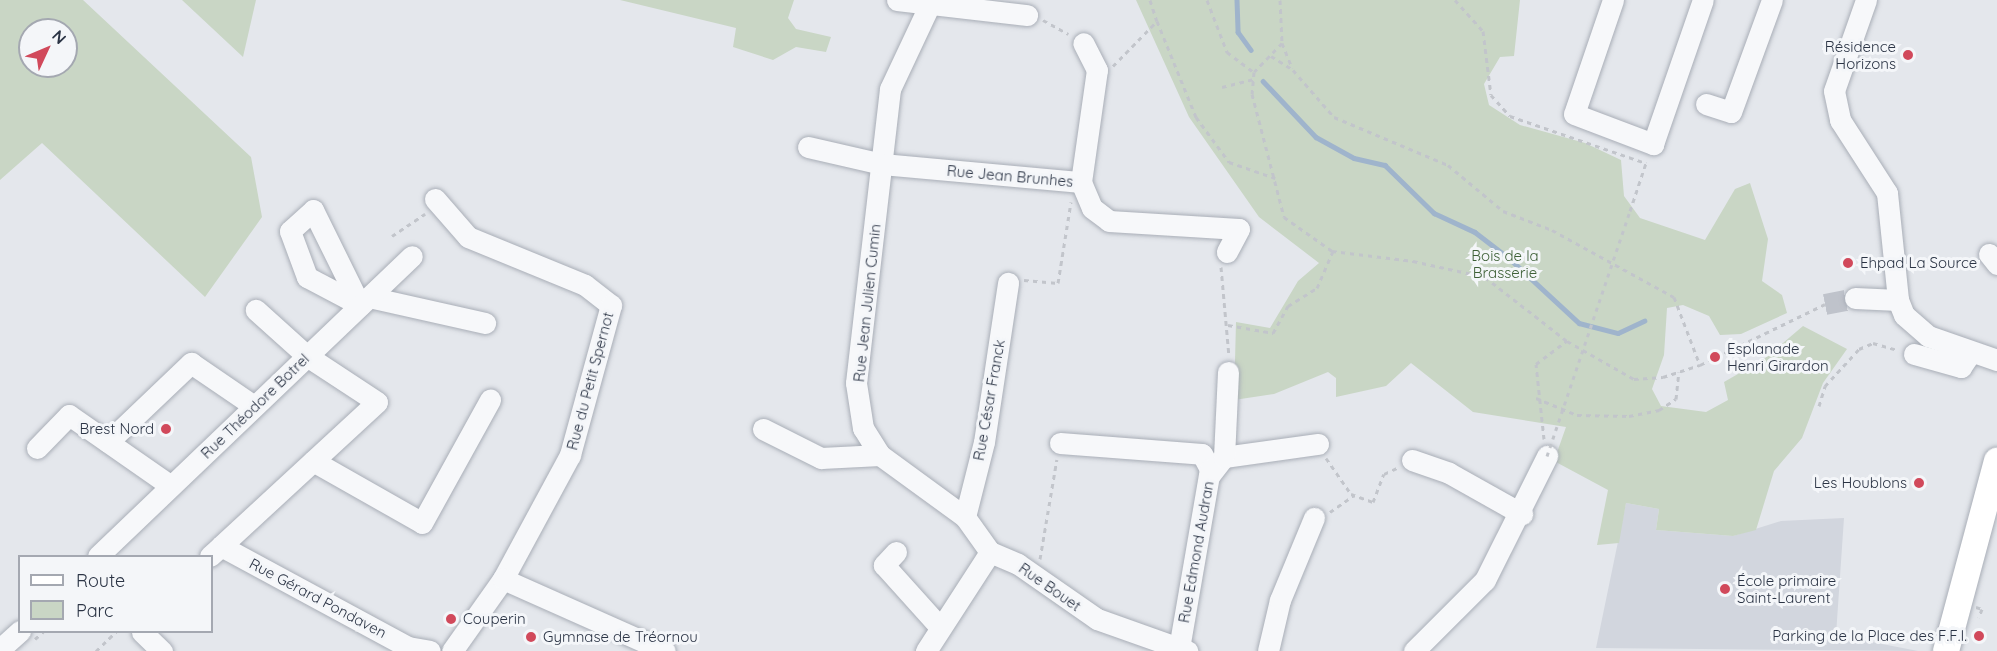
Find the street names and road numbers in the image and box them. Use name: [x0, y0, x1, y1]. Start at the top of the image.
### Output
street label: Rue Jean Brunhes: [946, 162, 1074, 190]
street label: Rue Jean Julien Cumin: [850, 223, 884, 383]
street label: Rue du Petit Spernot: [563, 310, 617, 452]
street label: Rue César Franck: [969, 338, 1009, 462]
street label: Rue Théodore Botrel: [197, 350, 313, 462]
street label: Rue Edmond Audran: [1175, 480, 1217, 624]
street label: Rue Gérard Pondaven: [246, 554, 390, 642]
street label: Rue Bouet: [1015, 559, 1085, 615]

